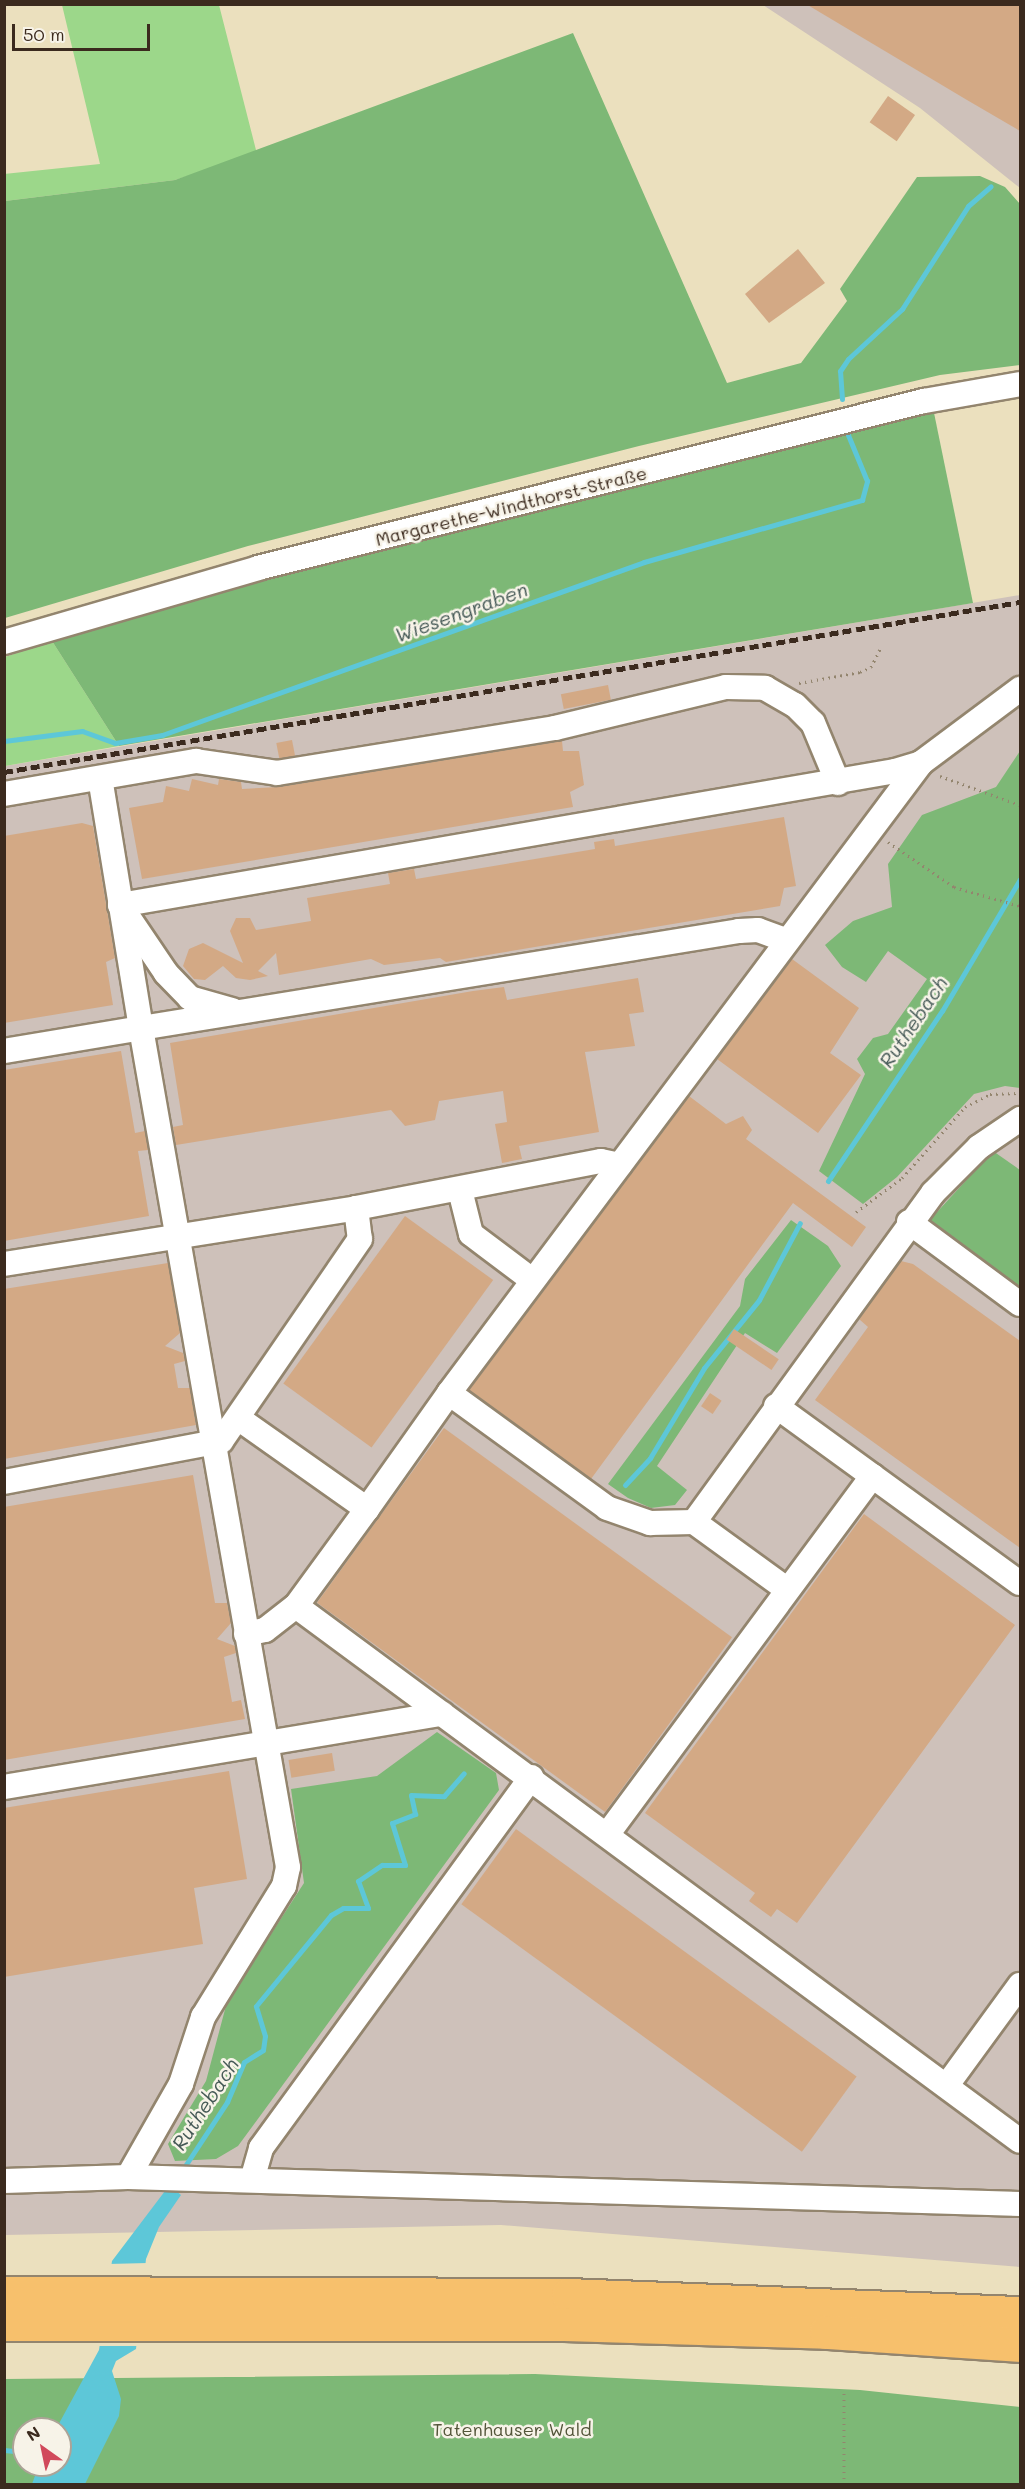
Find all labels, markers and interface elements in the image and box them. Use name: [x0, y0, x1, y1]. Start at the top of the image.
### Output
scale bar: [15, 12, 153, 50]
text: 50 m: [23, 22, 65, 46]
street label: Margarethe-Windthorst-Straße: [373, 462, 649, 550]
water label: Wiesengraben: [391, 577, 531, 647]
water label: Ruthebach: [874, 972, 952, 1072]
water label: Ruthebach: [166, 2054, 244, 2154]
north arrow: [12, 2417, 72, 2477]
park label: Tatenhauser Wald: [432, 2418, 592, 2440]
text: N: [22, 2421, 44, 2445]

